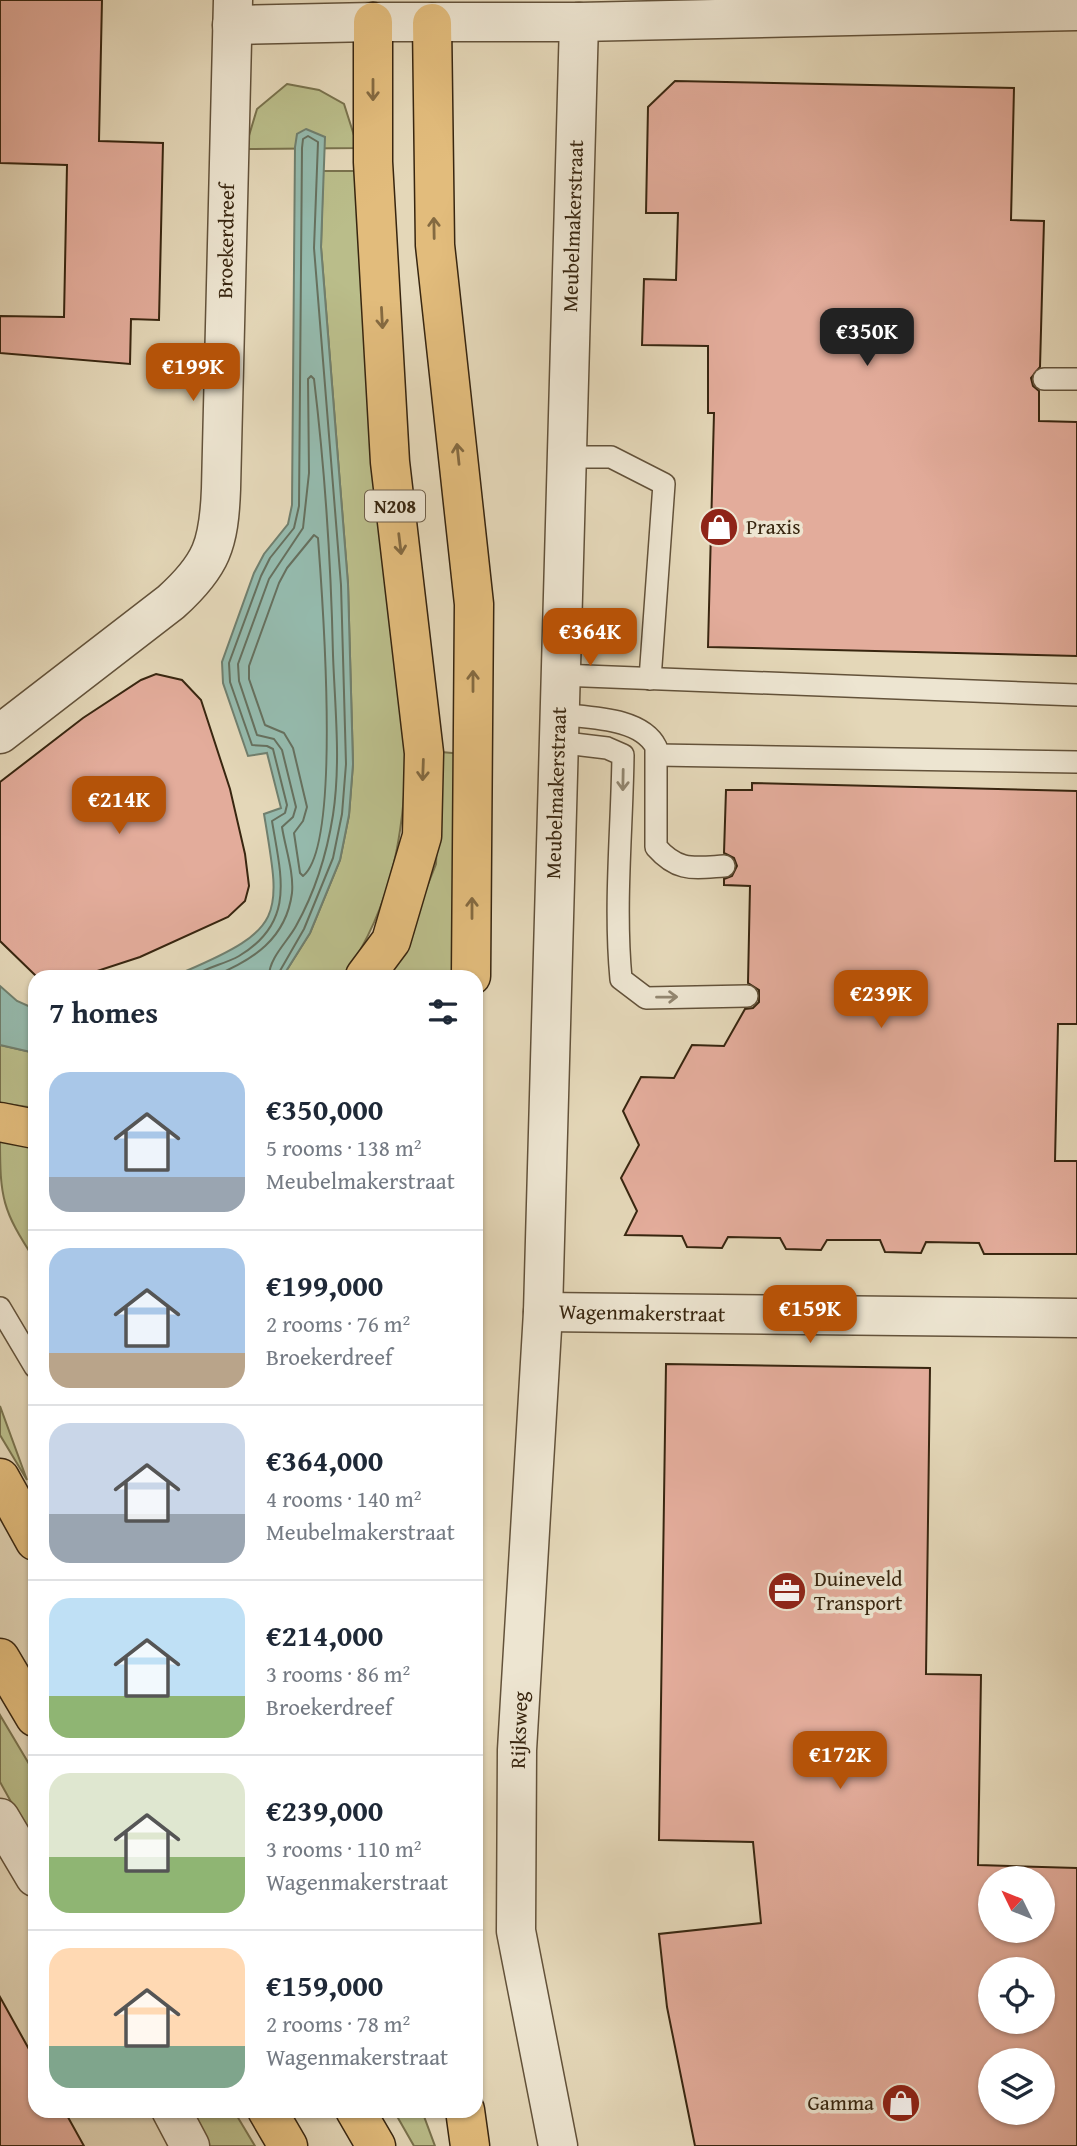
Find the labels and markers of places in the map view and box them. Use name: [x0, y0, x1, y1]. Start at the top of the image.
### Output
pin: €350K: [818, 308, 916, 368]
pin: €199K: [144, 344, 242, 403]
shop icon: Praxis: [698, 506, 740, 548]
place label: Praxis: [746, 511, 801, 542]
pin: €364K: [541, 608, 639, 668]
pin: €214K: [70, 776, 168, 836]
pin: €239K: [832, 970, 930, 1030]
pin: €159K: [761, 1286, 859, 1345]
place label: Duineveld Transport: [814, 1563, 903, 1618]
office icon: Duineveld Transport: [766, 1570, 808, 1612]
pin: €172K: [791, 1732, 889, 1791]
shop icon: Gamma: [880, 2082, 922, 2124]
place label: Gamma: [807, 2087, 874, 2118]

